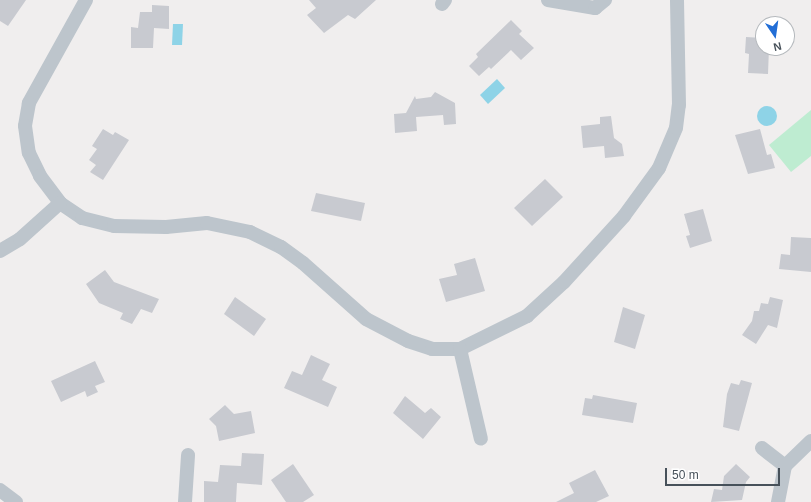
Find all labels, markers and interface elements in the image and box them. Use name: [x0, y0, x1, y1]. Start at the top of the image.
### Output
north arrow: [755, 16, 795, 56]
text: N: [772, 40, 783, 53]
scale bar: [667, 460, 782, 486]
text: 50 m: [672, 468, 699, 482]

